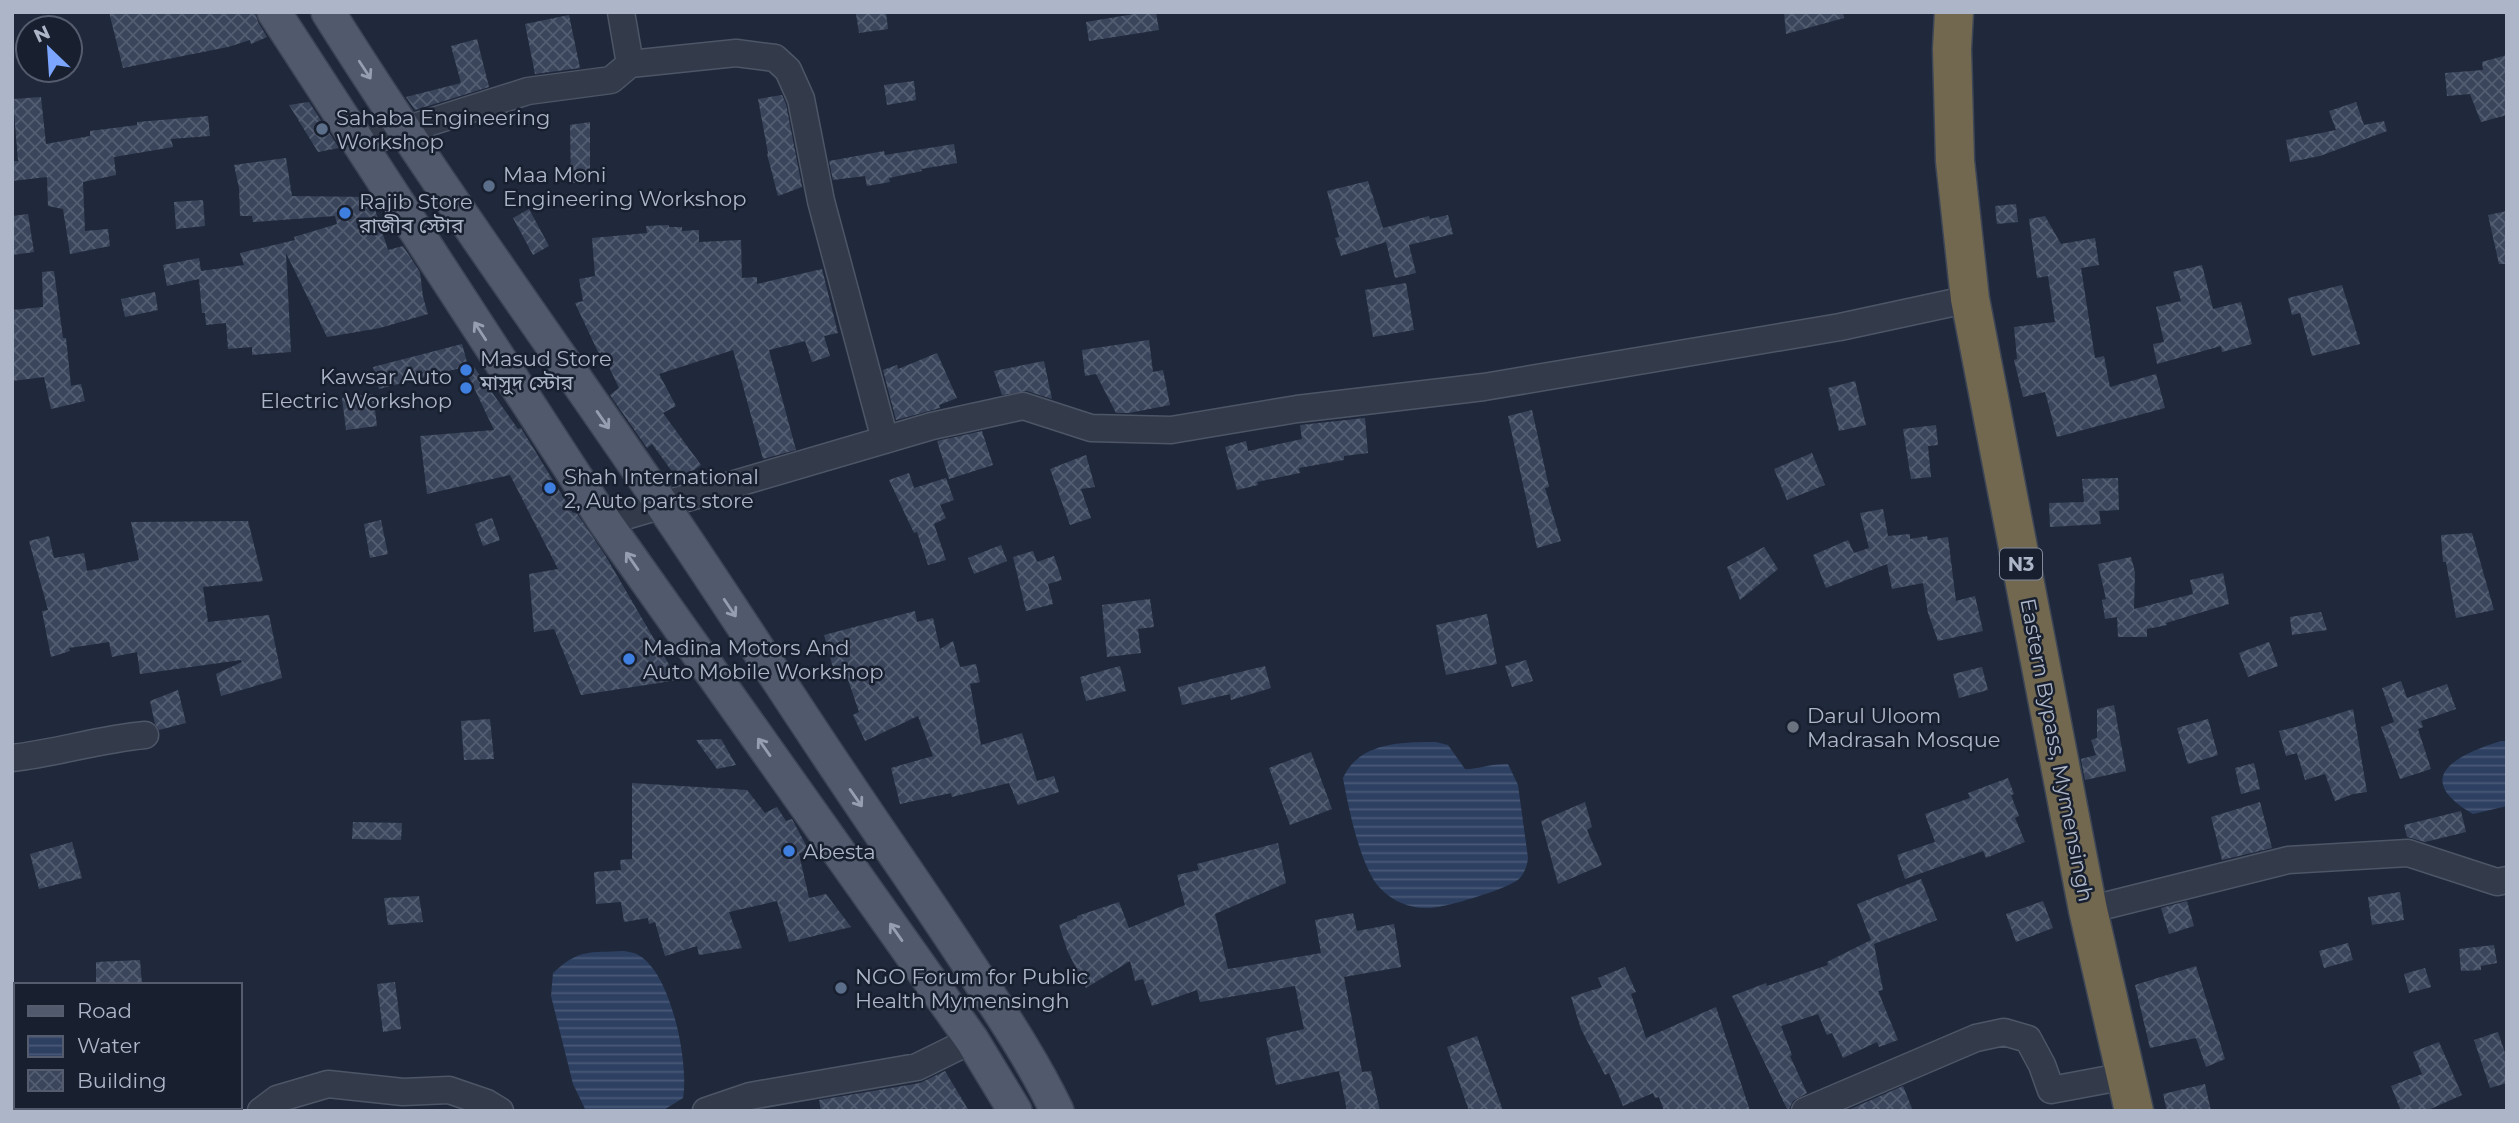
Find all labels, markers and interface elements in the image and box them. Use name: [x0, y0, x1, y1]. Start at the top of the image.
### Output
north arrow: [14, 14, 84, 84]
text: N: [30, 20, 54, 48]
one-way arrow: [358, 59, 372, 79]
place label: Sahaba Engineering Workshop: [336, 105, 550, 154]
marker: Sahaba Engineering Workshop: [314, 121, 330, 137]
place label: Maa Moni Engineering Workshop: [503, 162, 747, 211]
marker: Maa Moni Engineering Workshop: [481, 178, 497, 194]
place label: Rajib Store রাজীব স্টোর: [358, 189, 473, 238]
marker: Rajib Store রাজীব স্টোর: [337, 205, 353, 221]
one-way arrow: [472, 321, 486, 341]
place label: Masud Store মাসুদ স্টোর: [479, 346, 612, 395]
marker: Masud Store মাসুদ স্টোর: [458, 362, 474, 378]
place label: Kawsar Auto Electric Workshop: [260, 364, 452, 413]
marker: Kawsar Auto Electric Workshop: [458, 380, 474, 396]
one-way arrow: [595, 410, 610, 429]
place label: Shah International 2, Auto parts store: [564, 464, 759, 513]
marker: Shah International 2, Auto parts store: [542, 480, 558, 496]
road number: N3: [2000, 548, 2042, 580]
one-way arrow: [625, 552, 640, 571]
street label: Eastern Bypass, Mymensingh: [2015, 596, 2099, 904]
one-way arrow: [723, 598, 738, 617]
place label: Madina Motors And Auto Mobile Workshop: [643, 635, 883, 684]
marker: Madina Motors And Auto Mobile Workshop: [621, 651, 637, 667]
place label: Darul Uloom Madrasah Mosque: [1807, 703, 2000, 752]
marker: Darul Uloom Madrasah Mosque: [1785, 719, 1801, 735]
one-way arrow: [757, 738, 771, 757]
one-way arrow: [849, 788, 863, 807]
place label: Abesta: [803, 839, 876, 864]
marker: Abesta: [781, 843, 797, 859]
one-way arrow: [888, 923, 903, 942]
place label: NGO Forum for Public Health Mymensingh: [855, 964, 1088, 1013]
marker: NGO Forum for Public Health Mymensingh: [833, 980, 849, 996]
legend: [14, 983, 242, 1109]
text: Road: [77, 998, 132, 1023]
text: Water: [77, 1033, 141, 1058]
text: Building: [77, 1068, 167, 1093]

